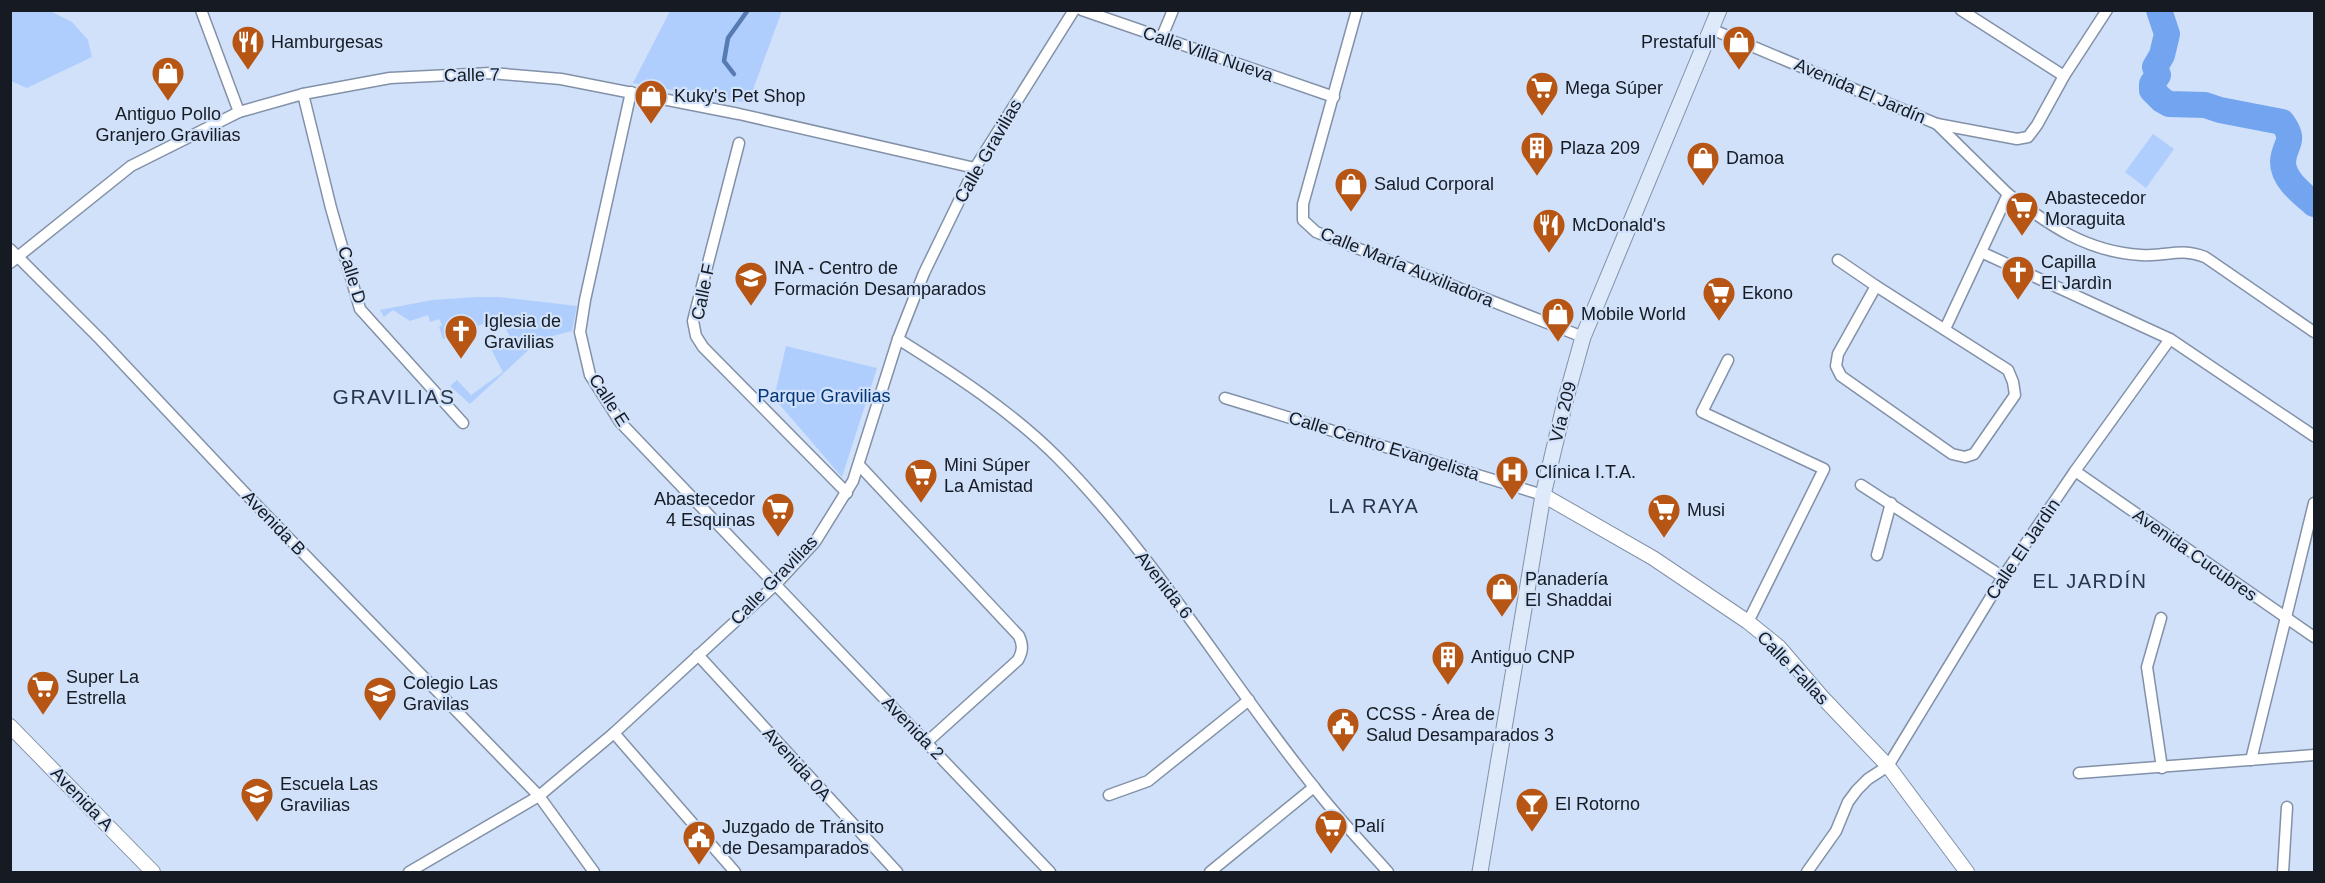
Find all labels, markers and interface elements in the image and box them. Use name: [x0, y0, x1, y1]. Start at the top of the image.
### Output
street label: Calle Villa Nueva: [1140, 22, 1277, 86]
restaurant icon: Hamburgesas: [230, 24, 266, 71]
shop icon: Prestafull: [1721, 24, 1757, 71]
place label: Hamburgesas: [271, 32, 383, 52]
place label: Prestafull: [1641, 32, 1716, 52]
street label: Avenida El Jardín: [1791, 54, 1929, 128]
shop icon: Antiguo Pollo Granjero Gravilias: [150, 55, 186, 102]
street label: Calle 7: [444, 65, 500, 85]
supermarket icon: Mega Súper: [1524, 70, 1560, 117]
shop icon: Kuky's Pet Shop: [633, 78, 669, 125]
place label: Mega Súper: [1565, 78, 1663, 98]
place label: Kuky's Pet Shop: [674, 86, 806, 106]
street label: Calle Gravilias: [950, 96, 1026, 206]
place label: Antiguo Pollo Granjero Gravilias: [95, 104, 241, 145]
building icon: Plaza 209: [1519, 130, 1555, 177]
place label: Plaza 209: [1560, 138, 1640, 158]
shop icon: Damoa: [1685, 140, 1721, 187]
place label: Damoa: [1726, 148, 1785, 168]
shop icon: Salud Corporal: [1333, 166, 1369, 213]
place label: Salud Corporal: [1374, 174, 1494, 194]
place label: Abastecedor Moraguita: [2045, 188, 2146, 229]
supermarket icon: Abastecedor Moraguita: [2004, 190, 2040, 237]
restaurant icon: McDonald's: [1531, 207, 1567, 254]
place label: McDonald's: [1572, 215, 1665, 235]
street label: Calle María Auxiliadora: [1317, 223, 1497, 311]
street label: Calle D: [334, 244, 370, 306]
place label: Capilla El Jardìn: [2041, 252, 2112, 293]
church icon: Capilla El Jardìn: [2000, 254, 2036, 301]
place label: INA - Centro de Formación Desamparados: [774, 258, 986, 299]
school or university icon: INA - Centro de Formación Desamparados: [733, 260, 769, 307]
street label: Calle F: [687, 262, 719, 322]
supermarket icon: Ekono: [1701, 275, 1737, 322]
place label: Ekono: [1742, 283, 1793, 303]
shop icon: Mobile World: [1540, 296, 1576, 343]
place label: Mobile World: [1581, 304, 1686, 324]
place label: Iglesia de Gravilias: [484, 311, 561, 352]
church icon: Iglesia de Gravilias: [443, 313, 479, 360]
street label: Calle E: [585, 370, 633, 430]
street label: Vía 209: [1546, 379, 1580, 445]
district label: GRAVILIAS: [333, 385, 455, 408]
park label: Parque Gravilias: [757, 386, 891, 406]
street label: Calle Centro Evangelista: [1286, 407, 1483, 485]
hospital icon: Clínica I.T.A.: [1494, 454, 1530, 501]
place label: Mini Súper La Amistad: [944, 455, 1033, 496]
supermarket icon: Mini Súper La Amistad: [903, 457, 939, 504]
place label: Clínica I.T.A.: [1535, 462, 1636, 482]
street label: Avenida B: [238, 487, 310, 559]
place label: Abastecedor 4 Esquinas: [654, 489, 755, 530]
supermarket icon: Abastecedor 4 Esquinas: [760, 491, 796, 538]
supermarket icon: Musi: [1646, 492, 1682, 539]
district label: LA RAYA: [1329, 495, 1419, 517]
street label: Calle El Jardìn: [1982, 495, 2064, 603]
place label: Musi: [1687, 500, 1725, 520]
street label: Avenida Cucubres: [2129, 505, 2261, 605]
street label: Calle Gravilias: [727, 531, 821, 629]
street label: Avenida 6: [1132, 547, 1196, 623]
place label: Panadería El Shaddai: [1525, 569, 1612, 610]
district label: EL JARDÍN: [2032, 570, 2148, 592]
shop icon: Panadería El Shaddai: [1484, 571, 1520, 618]
street label: Calle Fallas: [1753, 627, 1833, 709]
building icon: Antiguo CNP: [1430, 639, 1466, 686]
place label: Antiguo CNP: [1471, 647, 1575, 667]
place label: Super La Estrella: [66, 667, 140, 708]
supermarket icon: Super La Estrella: [25, 669, 61, 716]
place label: Colegio Las Gravilas: [403, 673, 498, 714]
school or university icon: Colegio Las Gravilas: [362, 675, 398, 722]
street label: Avenida 2: [878, 692, 948, 764]
place label: CCSS - Área de Salud Desamparados 3: [1366, 704, 1554, 745]
public building icon: CCSS - Área de Salud Desamparados 3: [1325, 706, 1361, 753]
street label: Avenida 0A: [759, 723, 835, 805]
street label: Avenida A: [47, 763, 117, 835]
place label: Escuela Las Gravilias: [280, 774, 378, 815]
school or university icon: Escuela Las Gravilias: [239, 776, 275, 823]
bar icon: El Rotorno: [1514, 786, 1550, 833]
place label: El Rotorno: [1555, 794, 1640, 814]
supermarket icon: Palí: [1313, 808, 1349, 855]
place label: Palí: [1354, 816, 1385, 836]
place label: Juzgado de Tránsito de Desamparados: [722, 817, 884, 858]
public building icon: Juzgado de Tránsito de Desamparados: [681, 819, 717, 866]

